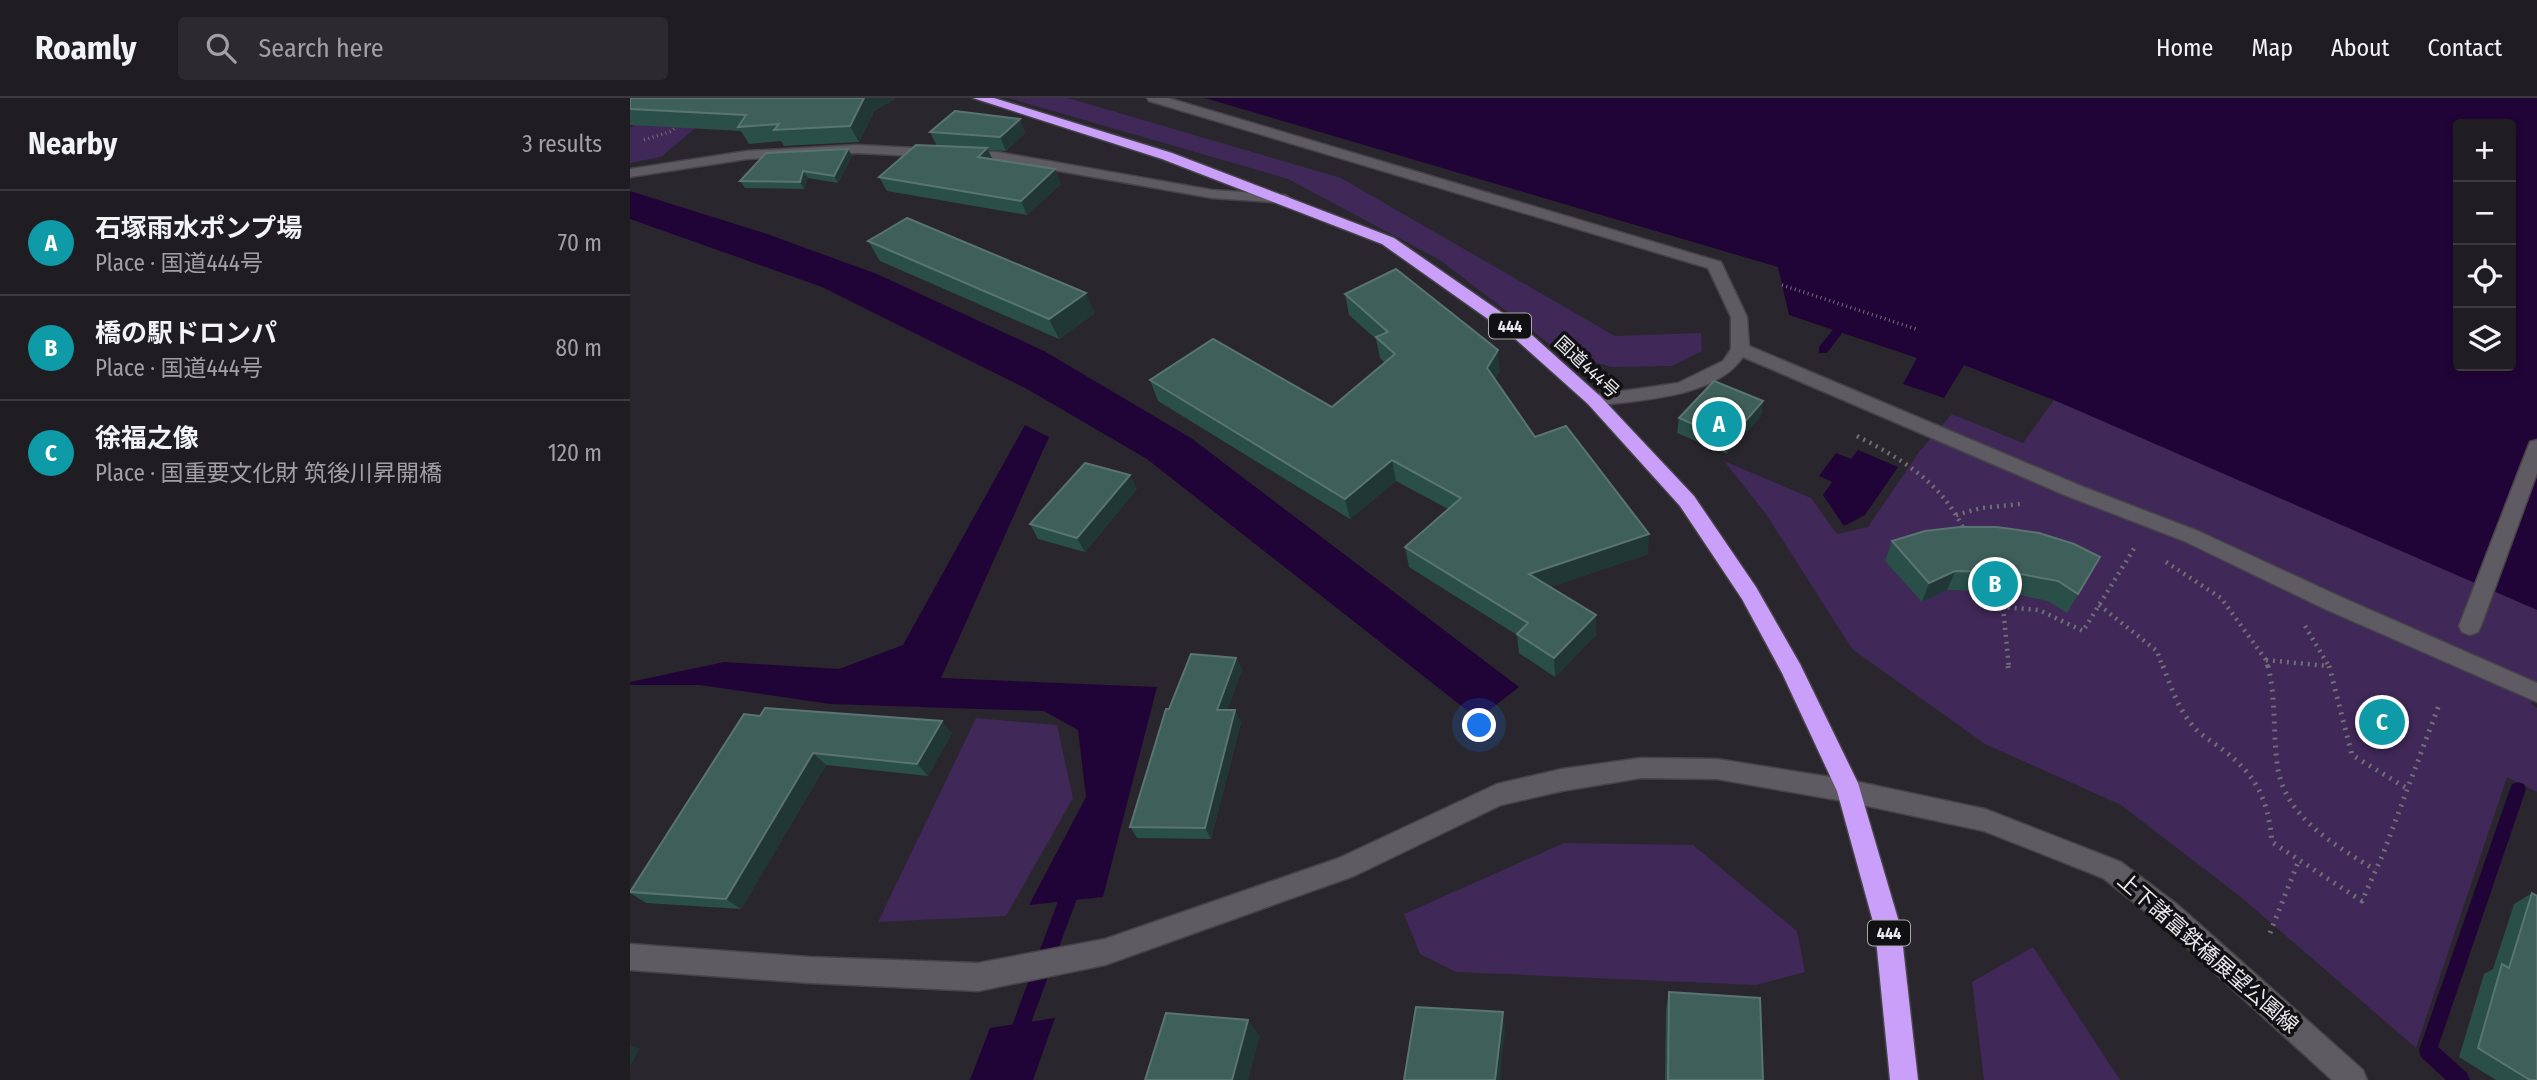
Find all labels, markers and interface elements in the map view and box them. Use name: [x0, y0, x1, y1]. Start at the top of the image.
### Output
search box: [178, 17, 668, 80]
text: Roamly: [35, 28, 136, 68]
icon: search: [202, 29, 240, 67]
text: Search here: [258, 33, 384, 64]
text: Home: [2156, 34, 2213, 62]
text: Map: [2251, 34, 2293, 62]
text: About: [2331, 34, 2389, 62]
text: Contact: [2427, 34, 2502, 62]
map controls: [2453, 119, 2516, 371]
button: +: [2453, 119, 2516, 182]
text: Nearby: [28, 126, 117, 162]
text: 3 results: [522, 130, 602, 158]
button: −: [2453, 182, 2516, 245]
text: 石塚雨水ポンプ場: [95, 213, 302, 244]
text: A: [45, 229, 57, 257]
text: 70 m: [558, 229, 602, 257]
button: locate: [2453, 245, 2516, 308]
text: Place · 国道444号: [95, 249, 263, 277]
button: layers: [2453, 308, 2516, 371]
road number: 444: [1489, 314, 1531, 338]
text: 橋の駅ドロンパ: [95, 318, 277, 349]
street label: 国道444号: [1550, 332, 1624, 402]
text: B: [45, 334, 57, 362]
text: 80 m: [555, 334, 602, 362]
text: Place · 国道444号: [95, 354, 263, 382]
pin: A: [1696, 398, 1742, 450]
text: 徐福之像: [95, 423, 199, 454]
text: C: [45, 439, 57, 467]
text: 120 m: [548, 439, 602, 467]
text: Place · 国重要文化財 筑後川昇開橋: [95, 459, 442, 487]
pin: B: [1972, 558, 2018, 610]
pin: C: [2359, 696, 2405, 748]
your location: [1462, 708, 1496, 742]
street label: 上下諸富鉄橋展望公園線: [2112, 867, 2304, 1039]
road number: 444: [1868, 920, 1910, 946]

